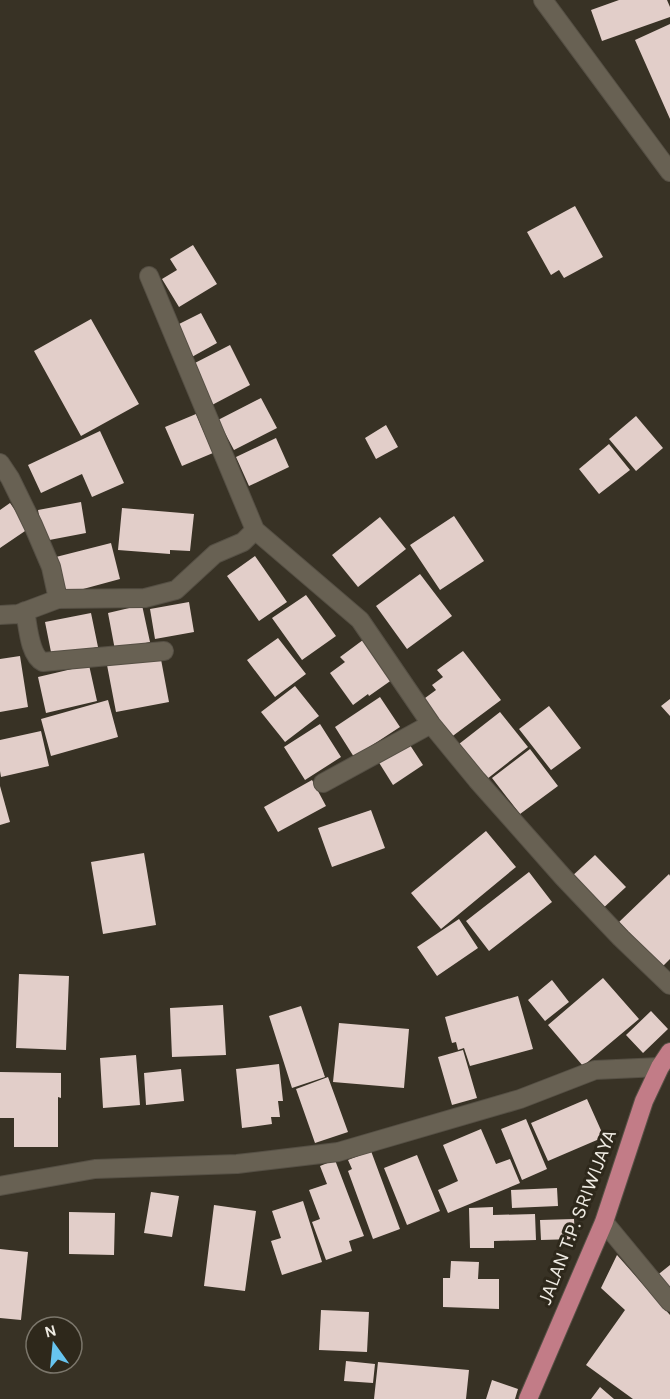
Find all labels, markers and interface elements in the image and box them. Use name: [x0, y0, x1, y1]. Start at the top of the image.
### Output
street label: JALAN T.P. SRIWIJAYA: [533, 1126, 621, 1308]
north arrow: [24, 1315, 84, 1375]
text: N: [42, 1320, 58, 1342]

